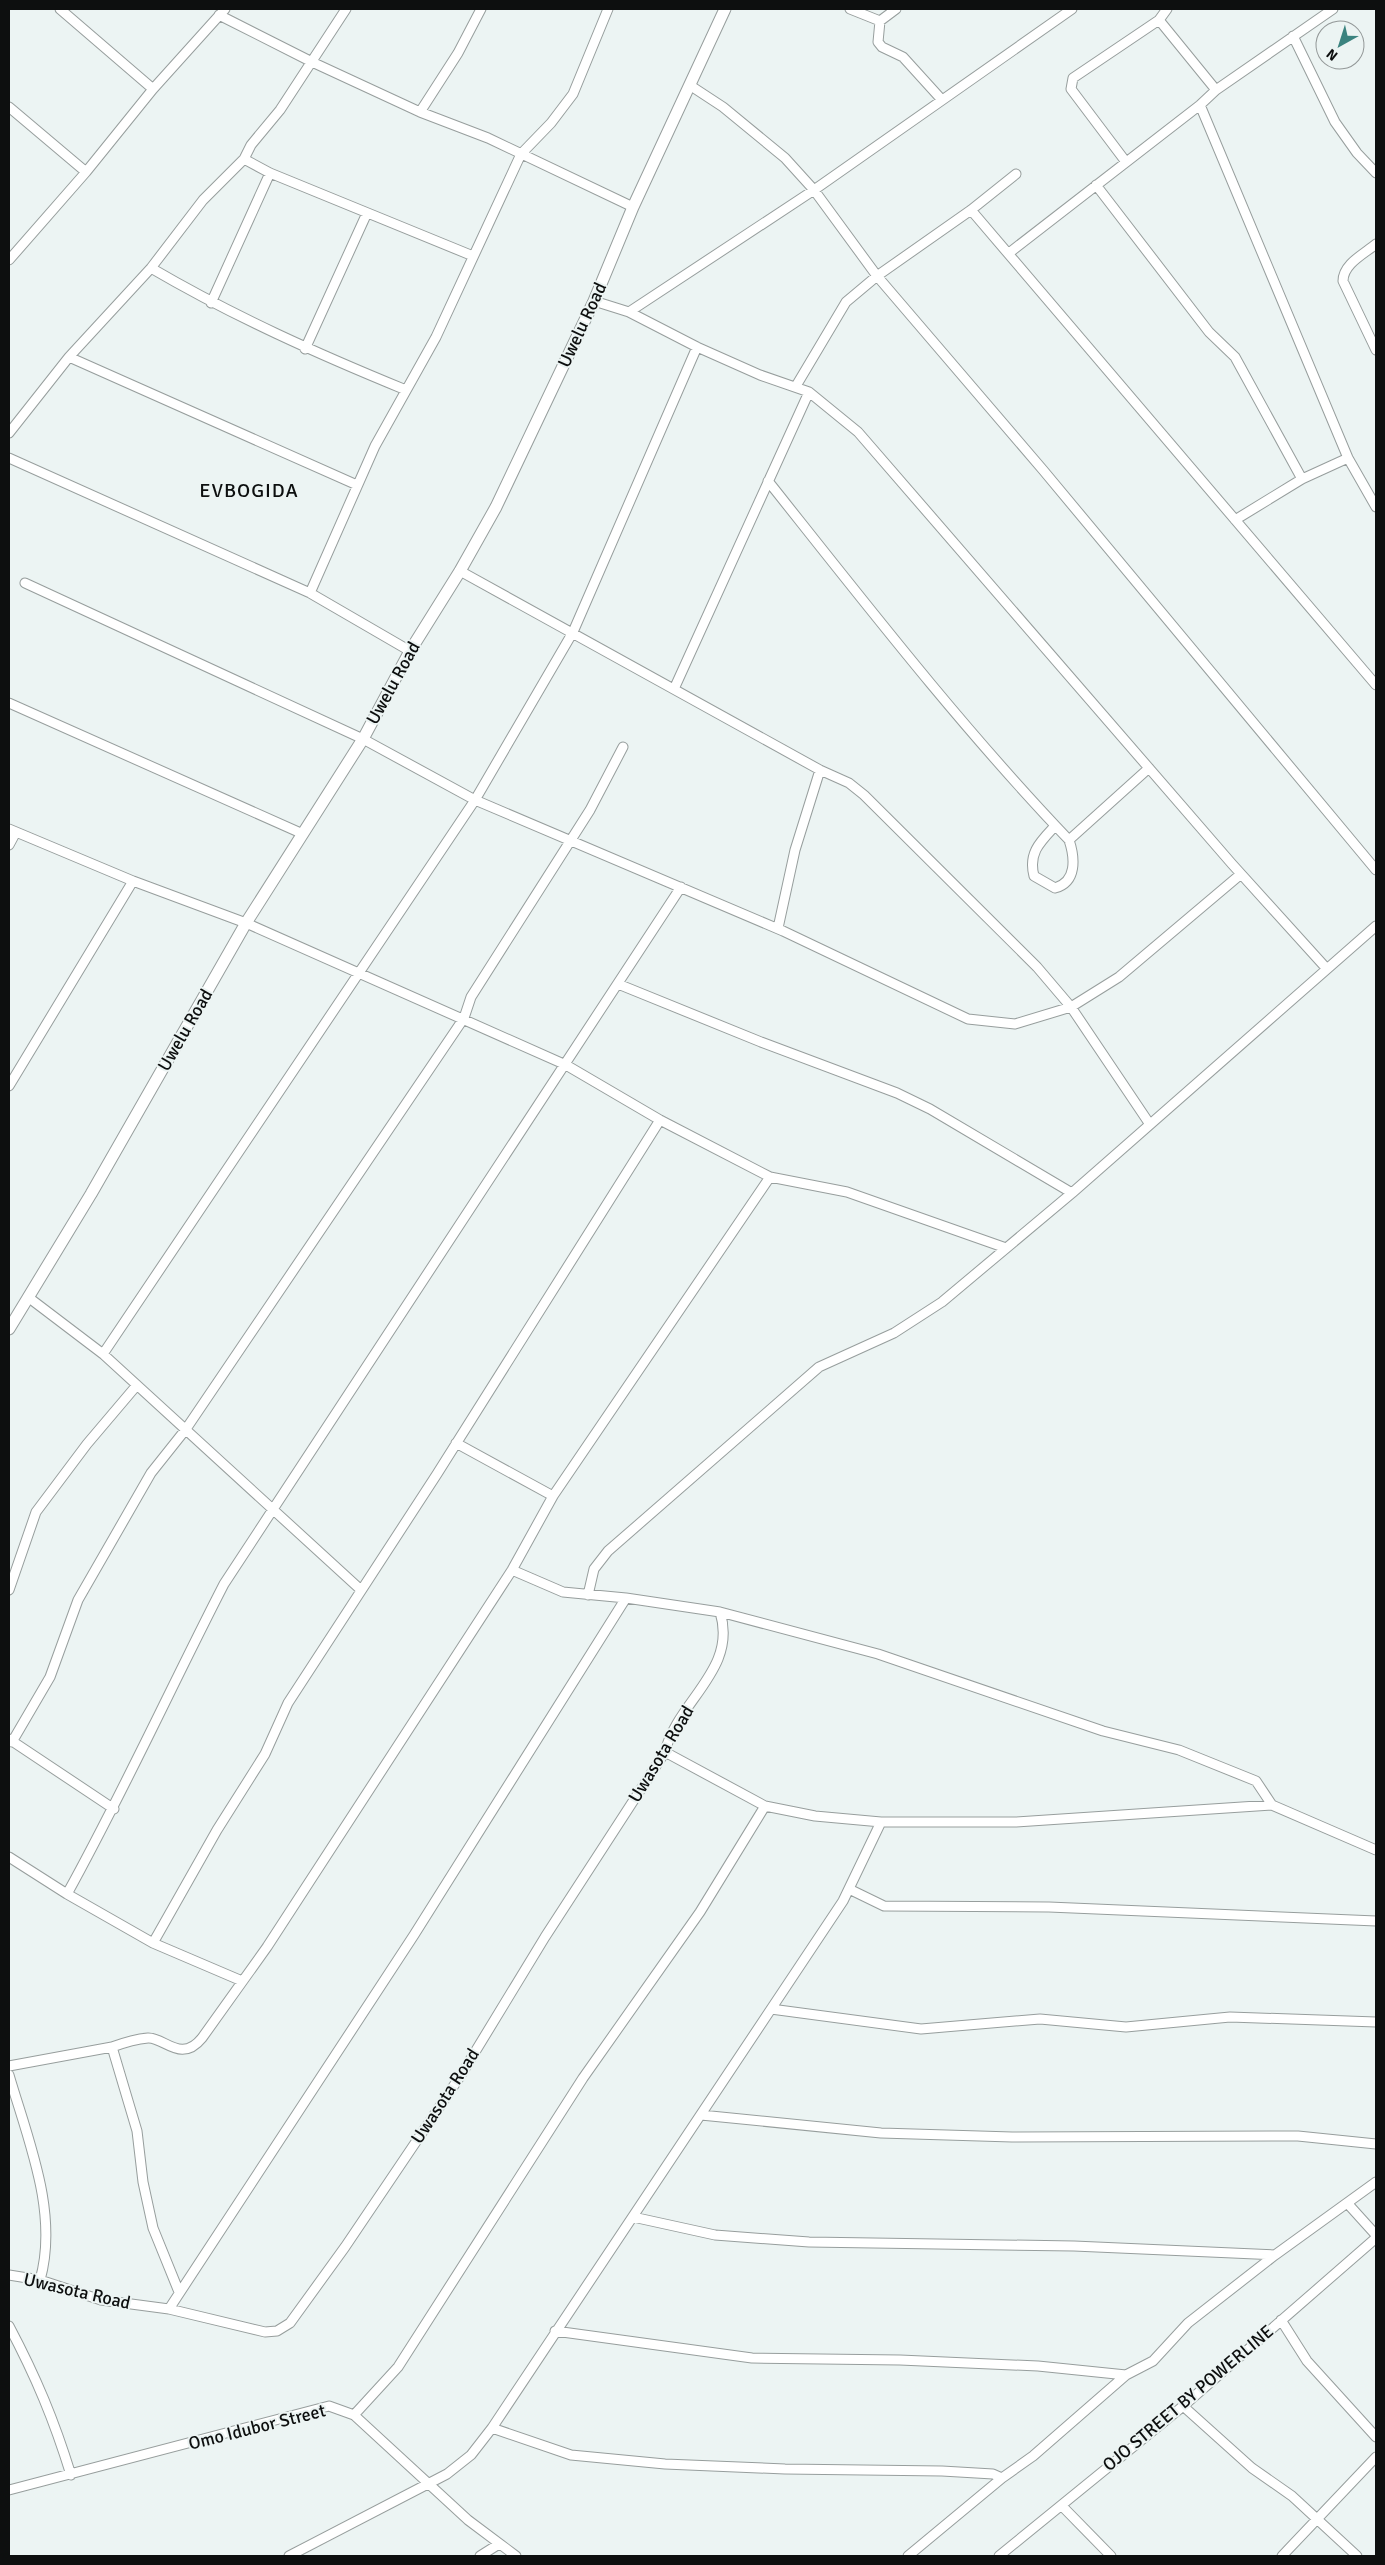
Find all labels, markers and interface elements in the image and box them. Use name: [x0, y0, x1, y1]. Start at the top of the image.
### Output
north arrow: [1315, 20, 1365, 70]
text: N: [1323, 45, 1341, 64]
street label: Uwelu Road: [553, 279, 611, 371]
district label: EVBOGIDA: [199, 478, 299, 503]
street label: Uwelu Road: [361, 638, 425, 728]
street label: Uwelu Road: [153, 985, 217, 1075]
street label: Uwasota Road: [624, 1702, 698, 1806]
street label: Uwasota Road: [406, 2044, 484, 2148]
street label: Uwasota Road: [21, 2268, 133, 2314]
street label: OJO STREET BY POWERLINE: [1098, 2320, 1278, 2476]
street label: Omo Idubor Street: [186, 2399, 328, 2455]

